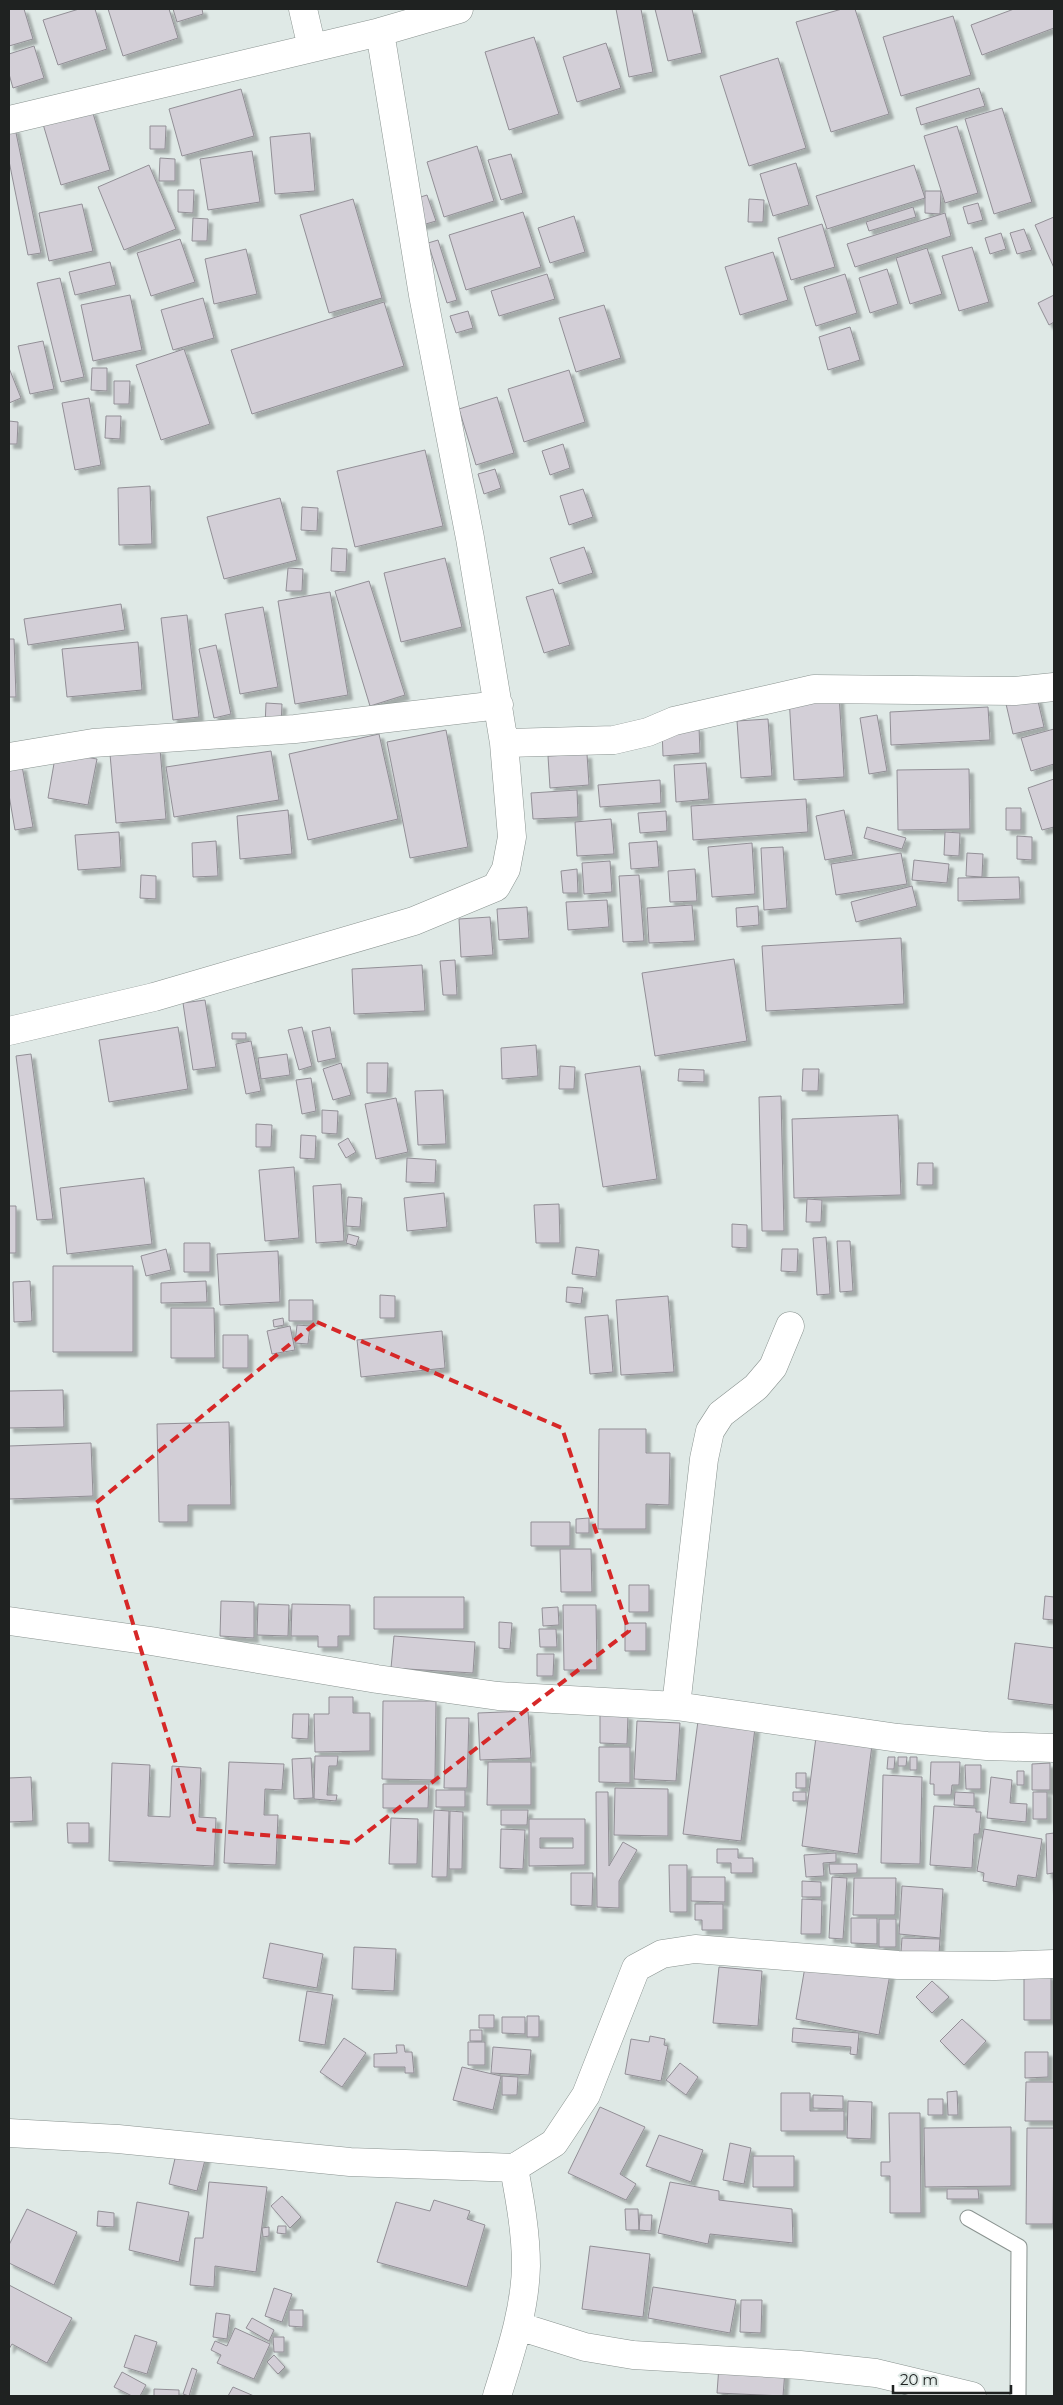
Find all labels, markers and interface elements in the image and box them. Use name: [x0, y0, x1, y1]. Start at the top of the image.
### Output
scale bar: [893, 2362, 1010, 2394]
text: 20 m: [900, 2370, 938, 2389]

